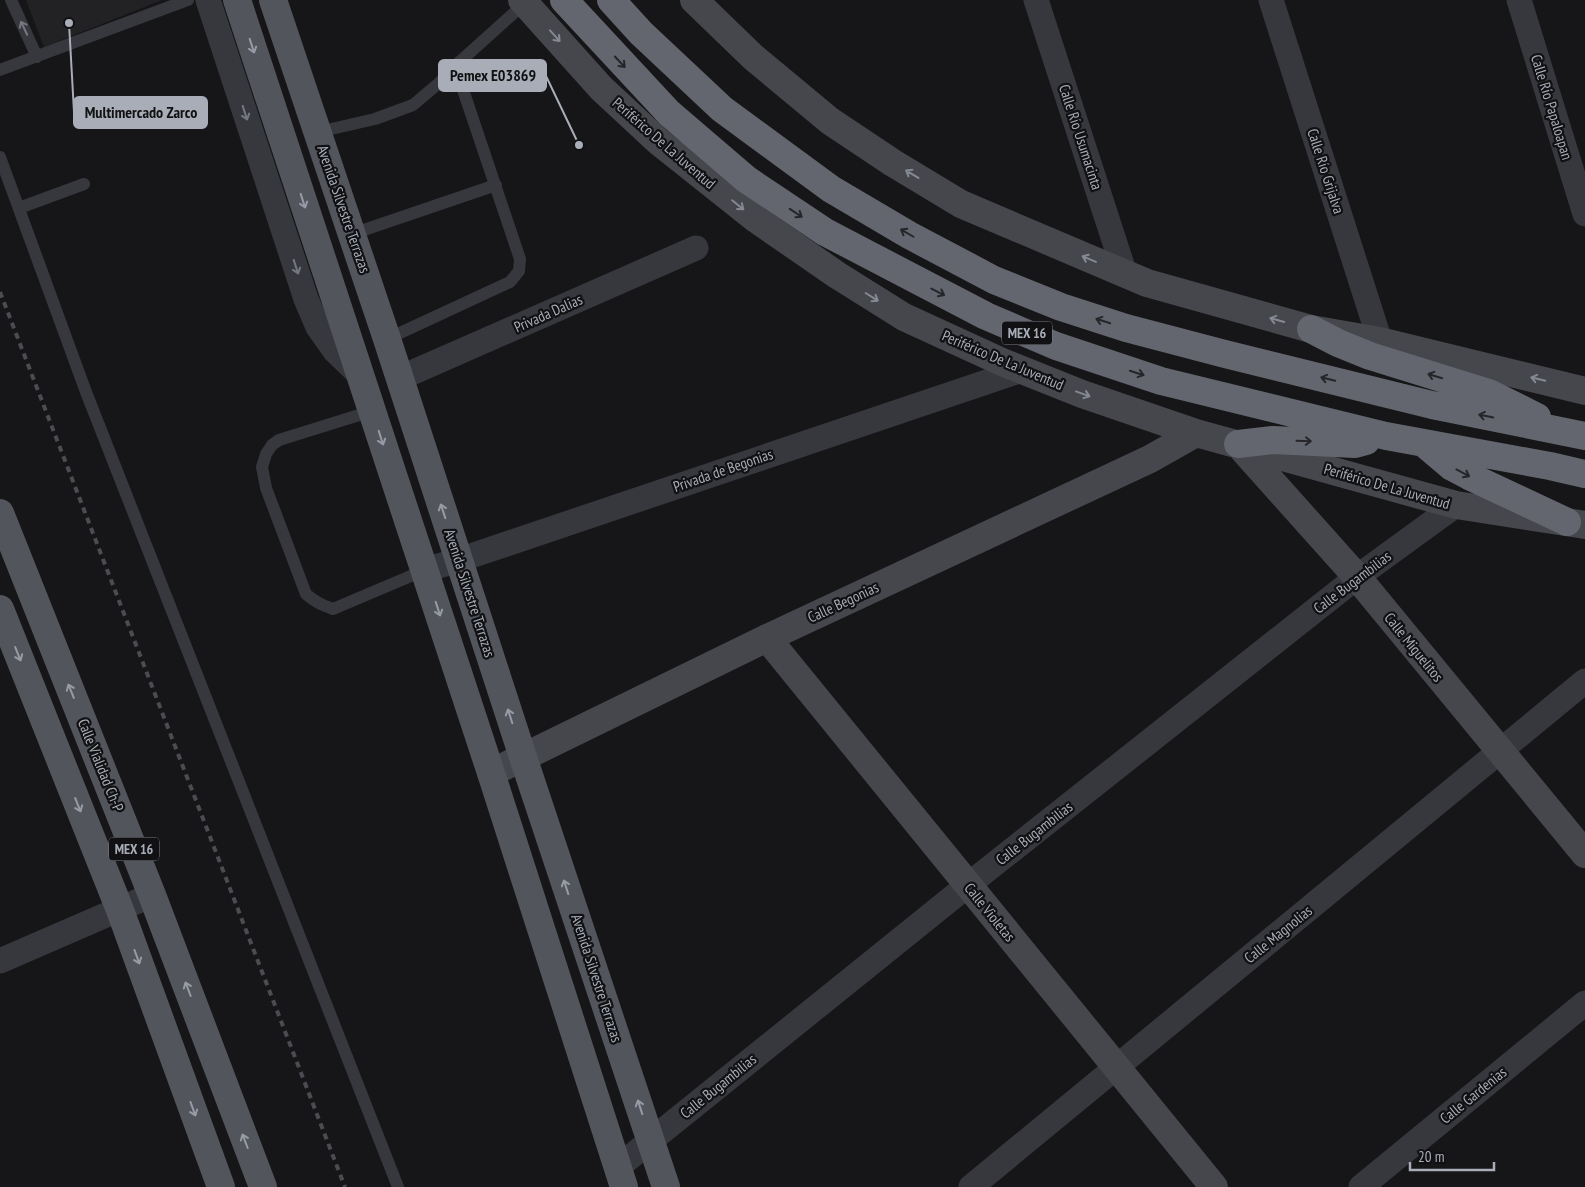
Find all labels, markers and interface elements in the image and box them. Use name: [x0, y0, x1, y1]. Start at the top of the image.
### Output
one-way arrow: [19, 21, 28, 36]
one-way arrow: [549, 30, 561, 43]
one-way arrow: [248, 38, 257, 54]
street label: Calle Río Papaloapan: [1527, 52, 1577, 162]
one-way arrow: [614, 55, 626, 68]
callout: Pemex E03869: [439, 60, 546, 91]
text: Pemex E03869: [450, 65, 536, 85]
street label: Calle Río Usumacinta: [1055, 82, 1107, 192]
street label: Periférico De La Juventud: [609, 93, 719, 193]
callout: Multimercado Zarco: [74, 97, 207, 128]
text: Multimercado Zarco: [85, 102, 197, 122]
one-way arrow: [241, 105, 251, 121]
street label: Calle Río Grijalva: [1303, 126, 1349, 216]
street label: Avenida Silvestre Terrazas: [313, 143, 375, 275]
one-way arrow: [905, 168, 919, 178]
one-way arrow: [299, 192, 308, 208]
one-way arrow: [731, 200, 744, 211]
one-way arrow: [789, 208, 803, 218]
one-way arrow: [900, 228, 914, 238]
one-way arrow: [1082, 254, 1097, 264]
one-way arrow: [292, 259, 301, 275]
one-way arrow: [930, 288, 945, 297]
street label: Privada Dalias: [511, 289, 585, 337]
one-way arrow: [865, 293, 879, 303]
one-way arrow: [1095, 315, 1111, 325]
one-way arrow: [1269, 315, 1285, 324]
road number: MEX 16: [1002, 322, 1052, 344]
street label: Periférico De La Juventud: [939, 326, 1067, 394]
one-way arrow: [1128, 368, 1144, 378]
one-way arrow: [1428, 371, 1444, 381]
one-way arrow: [1320, 374, 1336, 383]
one-way arrow: [1530, 374, 1546, 383]
one-way arrow: [1075, 390, 1090, 399]
one-way arrow: [1478, 411, 1494, 420]
one-way arrow: [377, 430, 387, 446]
one-way arrow: [1296, 437, 1312, 446]
street label: Privada de Begonias: [671, 444, 775, 496]
street label: Periférico De La Juventud: [1322, 459, 1452, 513]
one-way arrow: [1456, 468, 1471, 478]
one-way arrow: [438, 504, 448, 520]
street label: Avenida Silvestre Terrazas: [440, 526, 500, 660]
street label: Calle Bugambilias: [1309, 547, 1395, 617]
street label: Calle Begonias: [805, 577, 881, 627]
one-way arrow: [433, 601, 443, 617]
street label: Calle Miguelitos: [1380, 609, 1448, 685]
one-way arrow: [14, 646, 23, 661]
one-way arrow: [66, 684, 75, 699]
one-way arrow: [504, 708, 514, 724]
street label: Calle Vialidad Ch-P: [74, 716, 128, 814]
one-way arrow: [74, 797, 84, 812]
street label: Calle Bugambilias: [992, 797, 1076, 869]
road number: MEX 16: [109, 838, 159, 861]
one-way arrow: [561, 879, 571, 895]
street label: Calle Violetas: [961, 879, 1019, 945]
street label: Calle Magnolias: [1240, 901, 1316, 967]
street label: Avenida Silvestre Terrazas: [567, 911, 627, 1045]
one-way arrow: [133, 948, 142, 964]
one-way arrow: [183, 982, 192, 998]
street label: Calle Bugambilias: [676, 1050, 760, 1122]
street label: Calle Gardenias: [1436, 1062, 1510, 1128]
one-way arrow: [635, 1100, 644, 1116]
one-way arrow: [189, 1101, 198, 1116]
one-way arrow: [240, 1134, 249, 1149]
scale bar: [1410, 1140, 1494, 1172]
text: 20 m: [1418, 1147, 1444, 1166]

